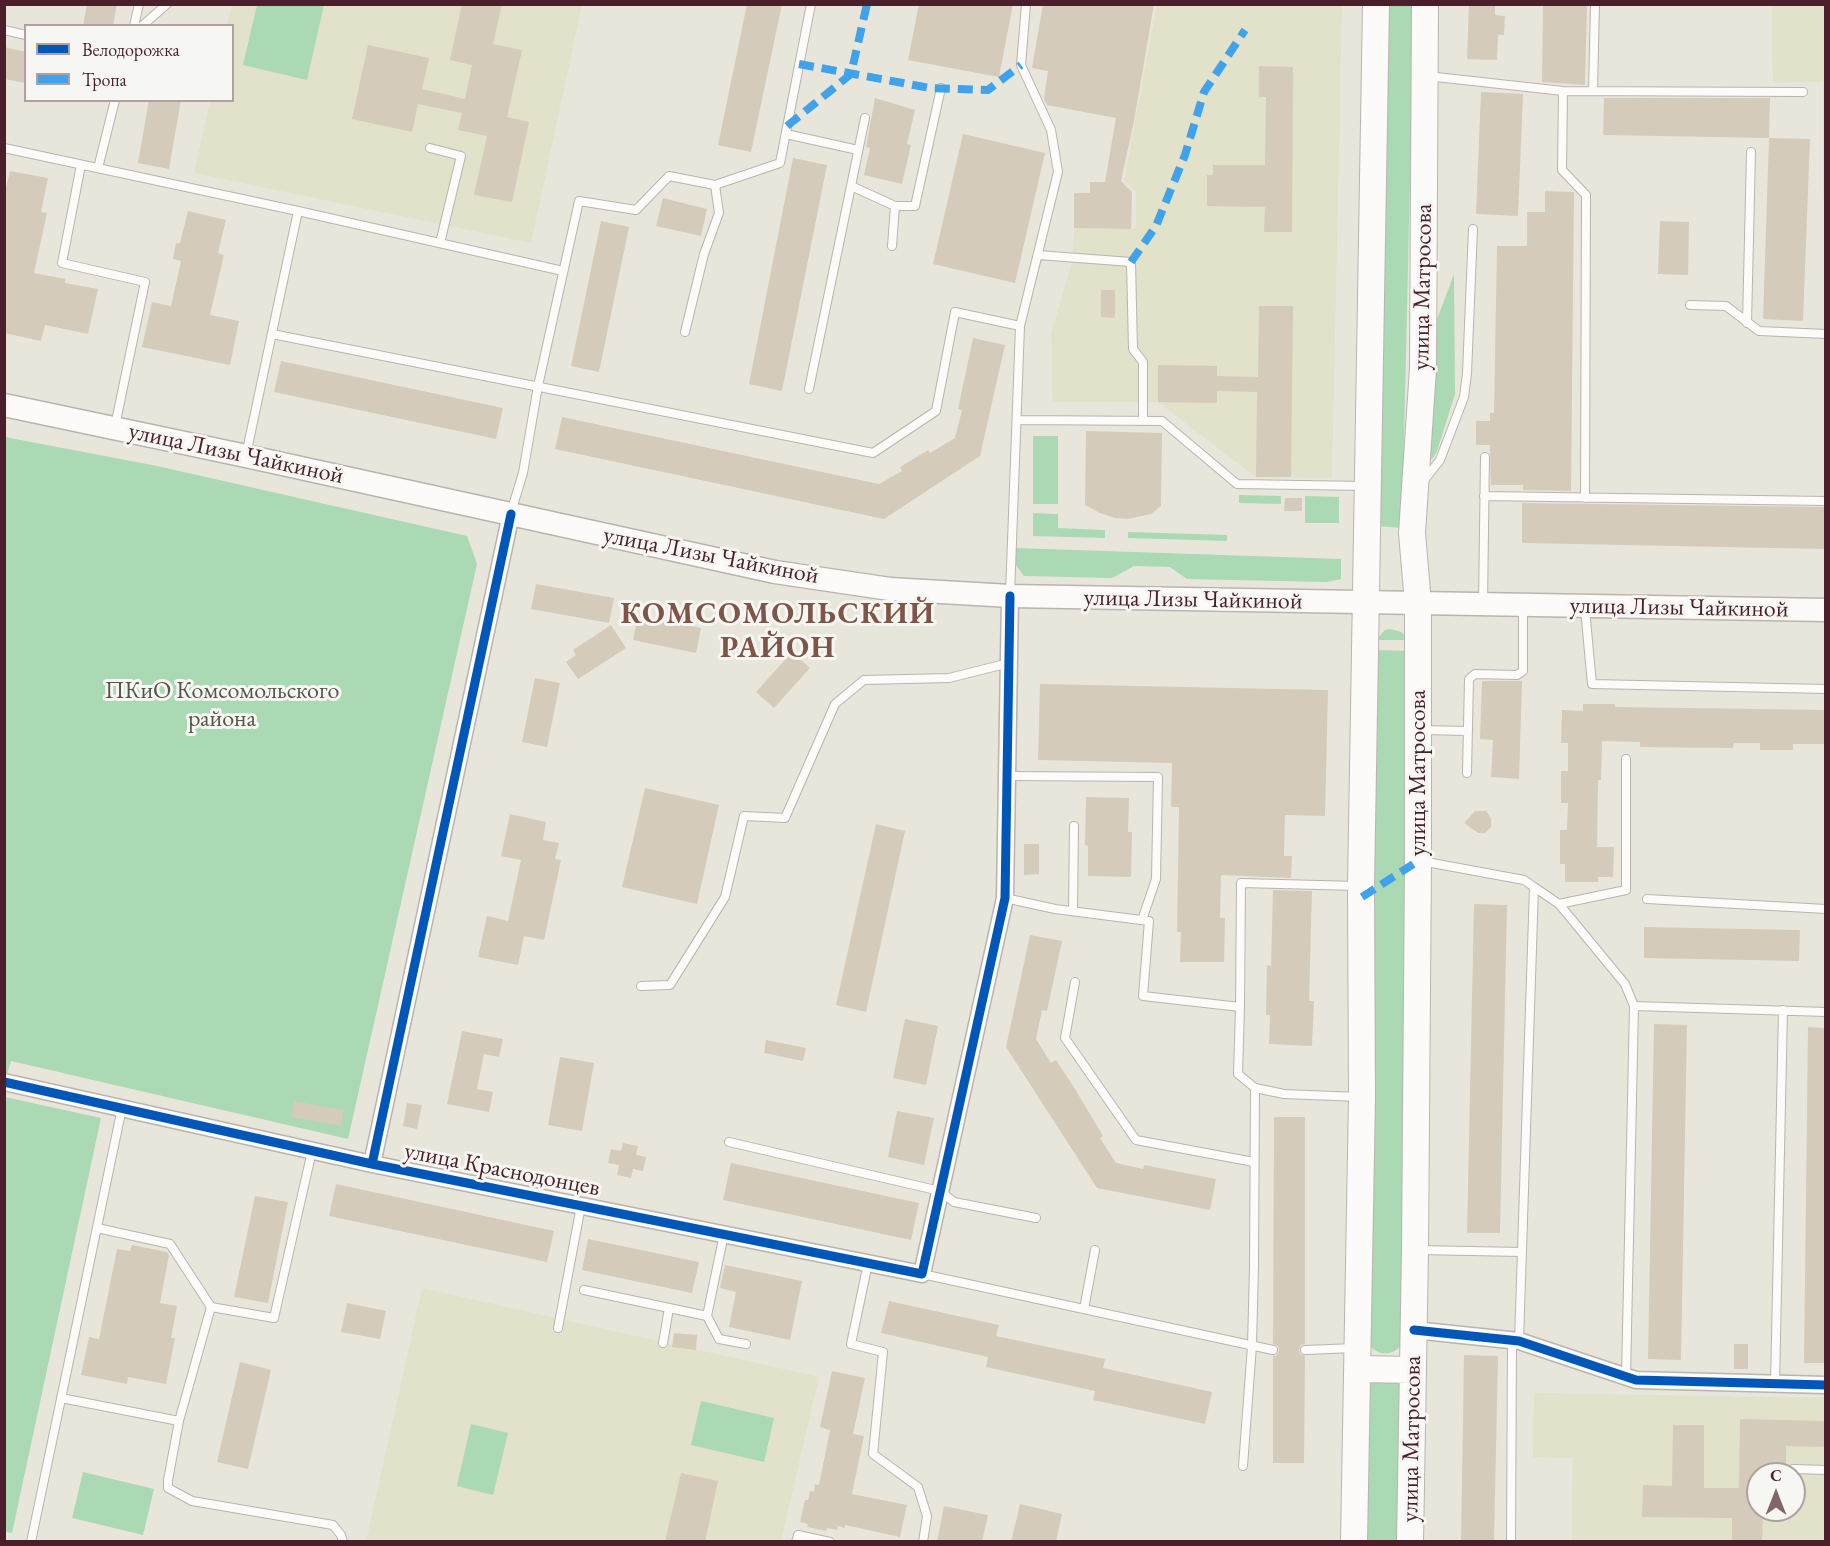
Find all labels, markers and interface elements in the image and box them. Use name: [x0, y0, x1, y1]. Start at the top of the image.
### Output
legend: [24, 24, 234, 102]
text: Велодорожка: [82, 38, 180, 61]
text: Тропа: [82, 68, 127, 91]
street label: улица Матросова: [1407, 203, 1439, 371]
street label: улица Лизы Чайкиной: [126, 417, 346, 491]
street label: улица Лизы Чайкиной: [601, 521, 821, 591]
street label: улица Лизы Чайкиной: [1083, 584, 1303, 616]
street label: улица Лизы Чайкиной: [1569, 592, 1789, 624]
district label: КОМСОМОЛЬСКИЙ РАЙОН: [620, 597, 936, 668]
park label: ПКиО Комсомольского района: [105, 677, 339, 733]
street label: улица Матросова: [1404, 690, 1432, 856]
street label: улица Краснодонцев: [402, 1137, 602, 1203]
street label: улица Матросова: [1396, 1355, 1428, 1523]
north arrow: [1746, 1462, 1806, 1522]
text: С: [1770, 1465, 1782, 1486]

